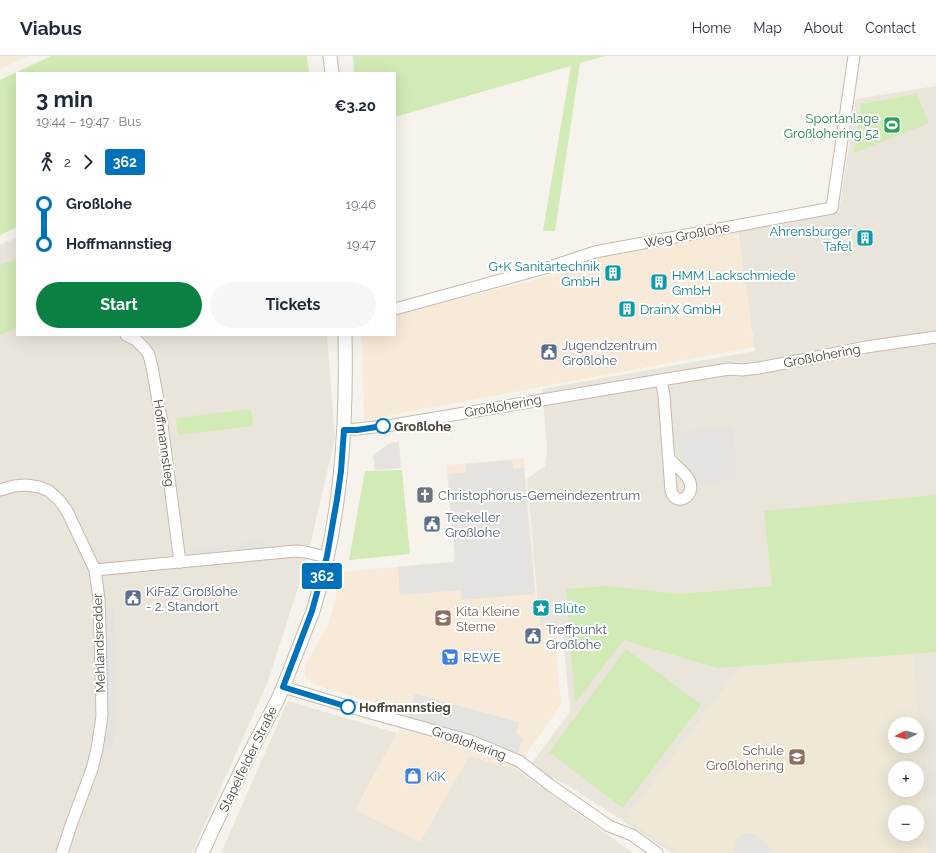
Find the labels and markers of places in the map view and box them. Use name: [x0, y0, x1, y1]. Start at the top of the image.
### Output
place label: Sportanlage Großlohering 52: [784, 111, 879, 141]
sports icon: Sportanlage Großlohering 52: [882, 115, 902, 135]
place label: Ahrensburger Tafel: [769, 224, 852, 254]
building icon: Ahrensburger Tafel: [855, 228, 875, 248]
place label: G+K Sanitärtechnik GmbH: [488, 259, 600, 289]
building icon: G+K Sanitärtechnik GmbH: [603, 263, 623, 283]
place label: HMM Lackschmiede GmbH: [672, 268, 796, 298]
building icon: HMM Lackschmiede GmbH: [649, 272, 669, 292]
building icon: DrainX GmbH: [617, 299, 637, 319]
place label: DrainX GmbH: [640, 302, 721, 317]
place label: Jugendzentrum Großlohe: [562, 338, 657, 368]
public building icon: Jugendzentrum Großlohe: [539, 342, 559, 362]
marker: Großlohe: [375, 418, 391, 434]
place label: Großlohe: [394, 419, 451, 434]
church icon: Christophorus-Gemeindezentrum: [415, 485, 435, 505]
place label: Christophorus-Gemeindezentrum: [438, 488, 640, 503]
place label: Teekeller Großlohe: [445, 510, 501, 540]
public building icon: Teekeller Großlohe: [422, 514, 442, 534]
place label: KiFaZ Großlohe - 2. Standort: [146, 584, 238, 614]
public building icon: KiFaZ Großlohe - 2. Standort: [123, 588, 143, 608]
place icon: Blüte: [531, 598, 551, 618]
place label: Blüte: [554, 601, 586, 616]
place label: Kita Kleine Sterne: [456, 604, 520, 634]
school or university icon: Kita Kleine Sterne: [433, 608, 453, 628]
place label: Treffpunkt Großlohe: [546, 622, 607, 652]
public building icon: Treffpunkt Großlohe: [523, 626, 543, 646]
supermarket icon: REWE: [440, 647, 460, 667]
place label: REWE: [463, 650, 501, 665]
marker: Hoffmannstieg: [340, 699, 356, 715]
place label: Hoffmannstieg: [359, 700, 451, 715]
place label: Schule Großlohering: [706, 743, 784, 773]
school or university icon: Schule Großlohering: [787, 747, 807, 767]
shop icon: KiK: [403, 766, 423, 786]
place label: KiK: [426, 769, 446, 784]

